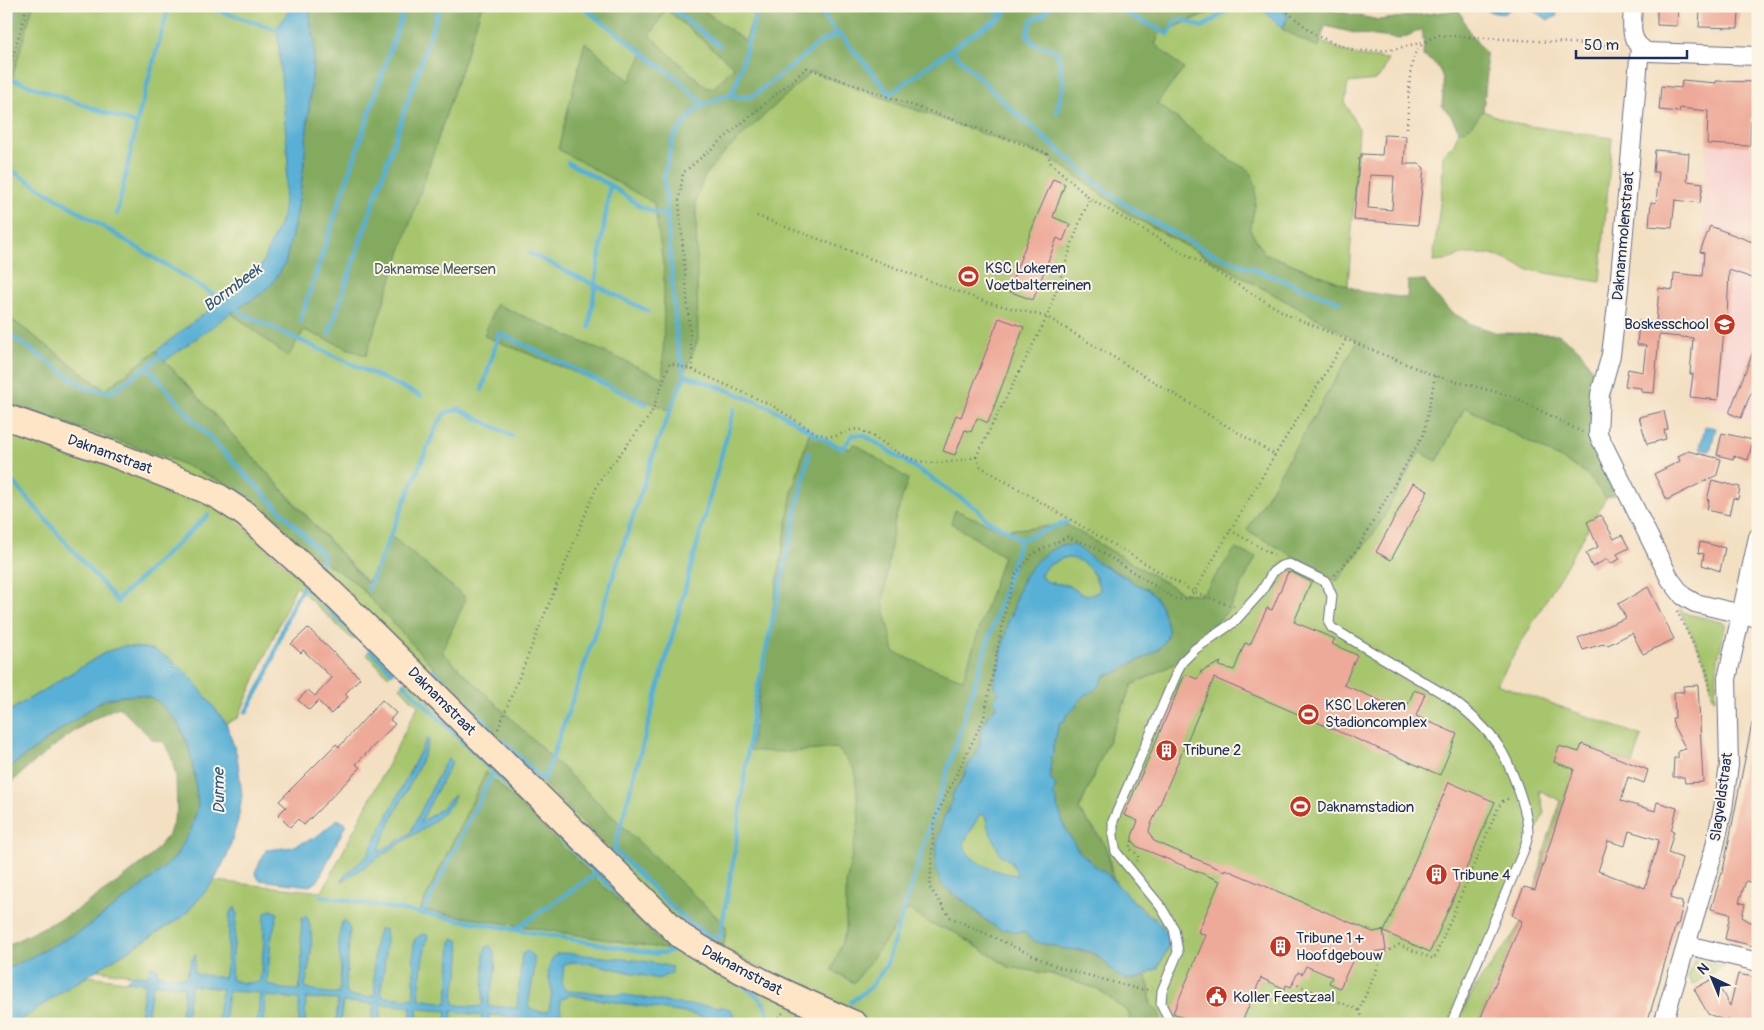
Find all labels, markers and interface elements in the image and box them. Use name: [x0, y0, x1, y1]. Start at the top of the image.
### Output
scale bar: [1576, 28, 1688, 60]
text: 50 m: [1584, 36, 1619, 55]
street label: Daknammolenstraat: [1608, 170, 1639, 301]
water label: Bormbeek: [199, 259, 267, 316]
place label: KSC Lokeren Voetbalterreinen: [985, 259, 1091, 295]
park label: Daknamse Meersen: [374, 260, 496, 279]
sports icon: KSC Lokeren Voetbalterreinen: [957, 265, 981, 289]
school or university icon: Boskesschool: [1713, 312, 1737, 336]
place label: Boskesschool: [1624, 315, 1709, 334]
street label: Daknamstraat: [65, 430, 156, 479]
street label: Daknamstraat: [404, 663, 480, 740]
place label: KSC Lokeren Stadioncomplex: [1325, 696, 1427, 732]
sports icon: KSC Lokeren Stadioncomplex: [1297, 702, 1321, 726]
building icon: Tribune 2: [1155, 738, 1179, 762]
place label: Tribune 2: [1183, 741, 1241, 760]
street label: Slagveldstraat: [1706, 750, 1737, 843]
water label: Durme: [209, 766, 229, 814]
sports icon: Daknamstadion: [1289, 795, 1313, 819]
place label: Daknamstadion: [1317, 798, 1414, 817]
building icon: Tribune 4: [1424, 863, 1448, 887]
place label: Tribune 4: [1452, 866, 1511, 885]
place label: Tribune 1 + Hoofdgebouw: [1296, 929, 1383, 965]
building icon: Tribune 1 + Hoofdgebouw: [1268, 935, 1292, 959]
street label: Daknamstraat: [698, 941, 786, 1000]
north arrow: [1686, 952, 1736, 1002]
text: N: [1694, 960, 1713, 978]
public building icon: Koller Feestzaal: [1205, 985, 1229, 1009]
place label: Koller Feestzaal: [1233, 988, 1335, 1007]

